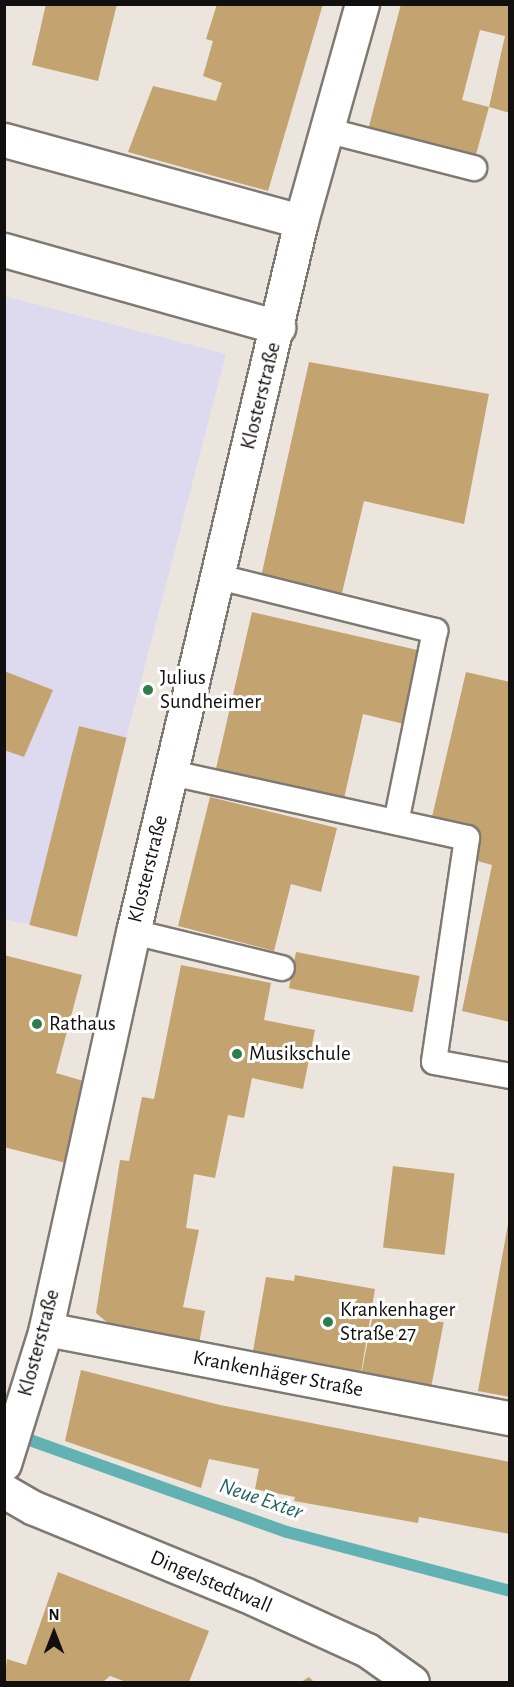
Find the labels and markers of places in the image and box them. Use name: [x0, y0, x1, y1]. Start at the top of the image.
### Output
place label: Julius Sundheimer: [160, 665, 261, 715]
marker: Julius Sundheimer: [141, 683, 155, 697]
place label: Rathaus: [49, 1011, 116, 1037]
marker: Rathaus: [30, 1017, 44, 1031]
place label: Musikschule: [249, 1041, 351, 1067]
marker: Musikschule: [230, 1047, 244, 1061]
place label: Krankenhager Straße 27: [340, 1297, 455, 1347]
marker: Krankenhager Straße 27: [321, 1315, 335, 1329]

